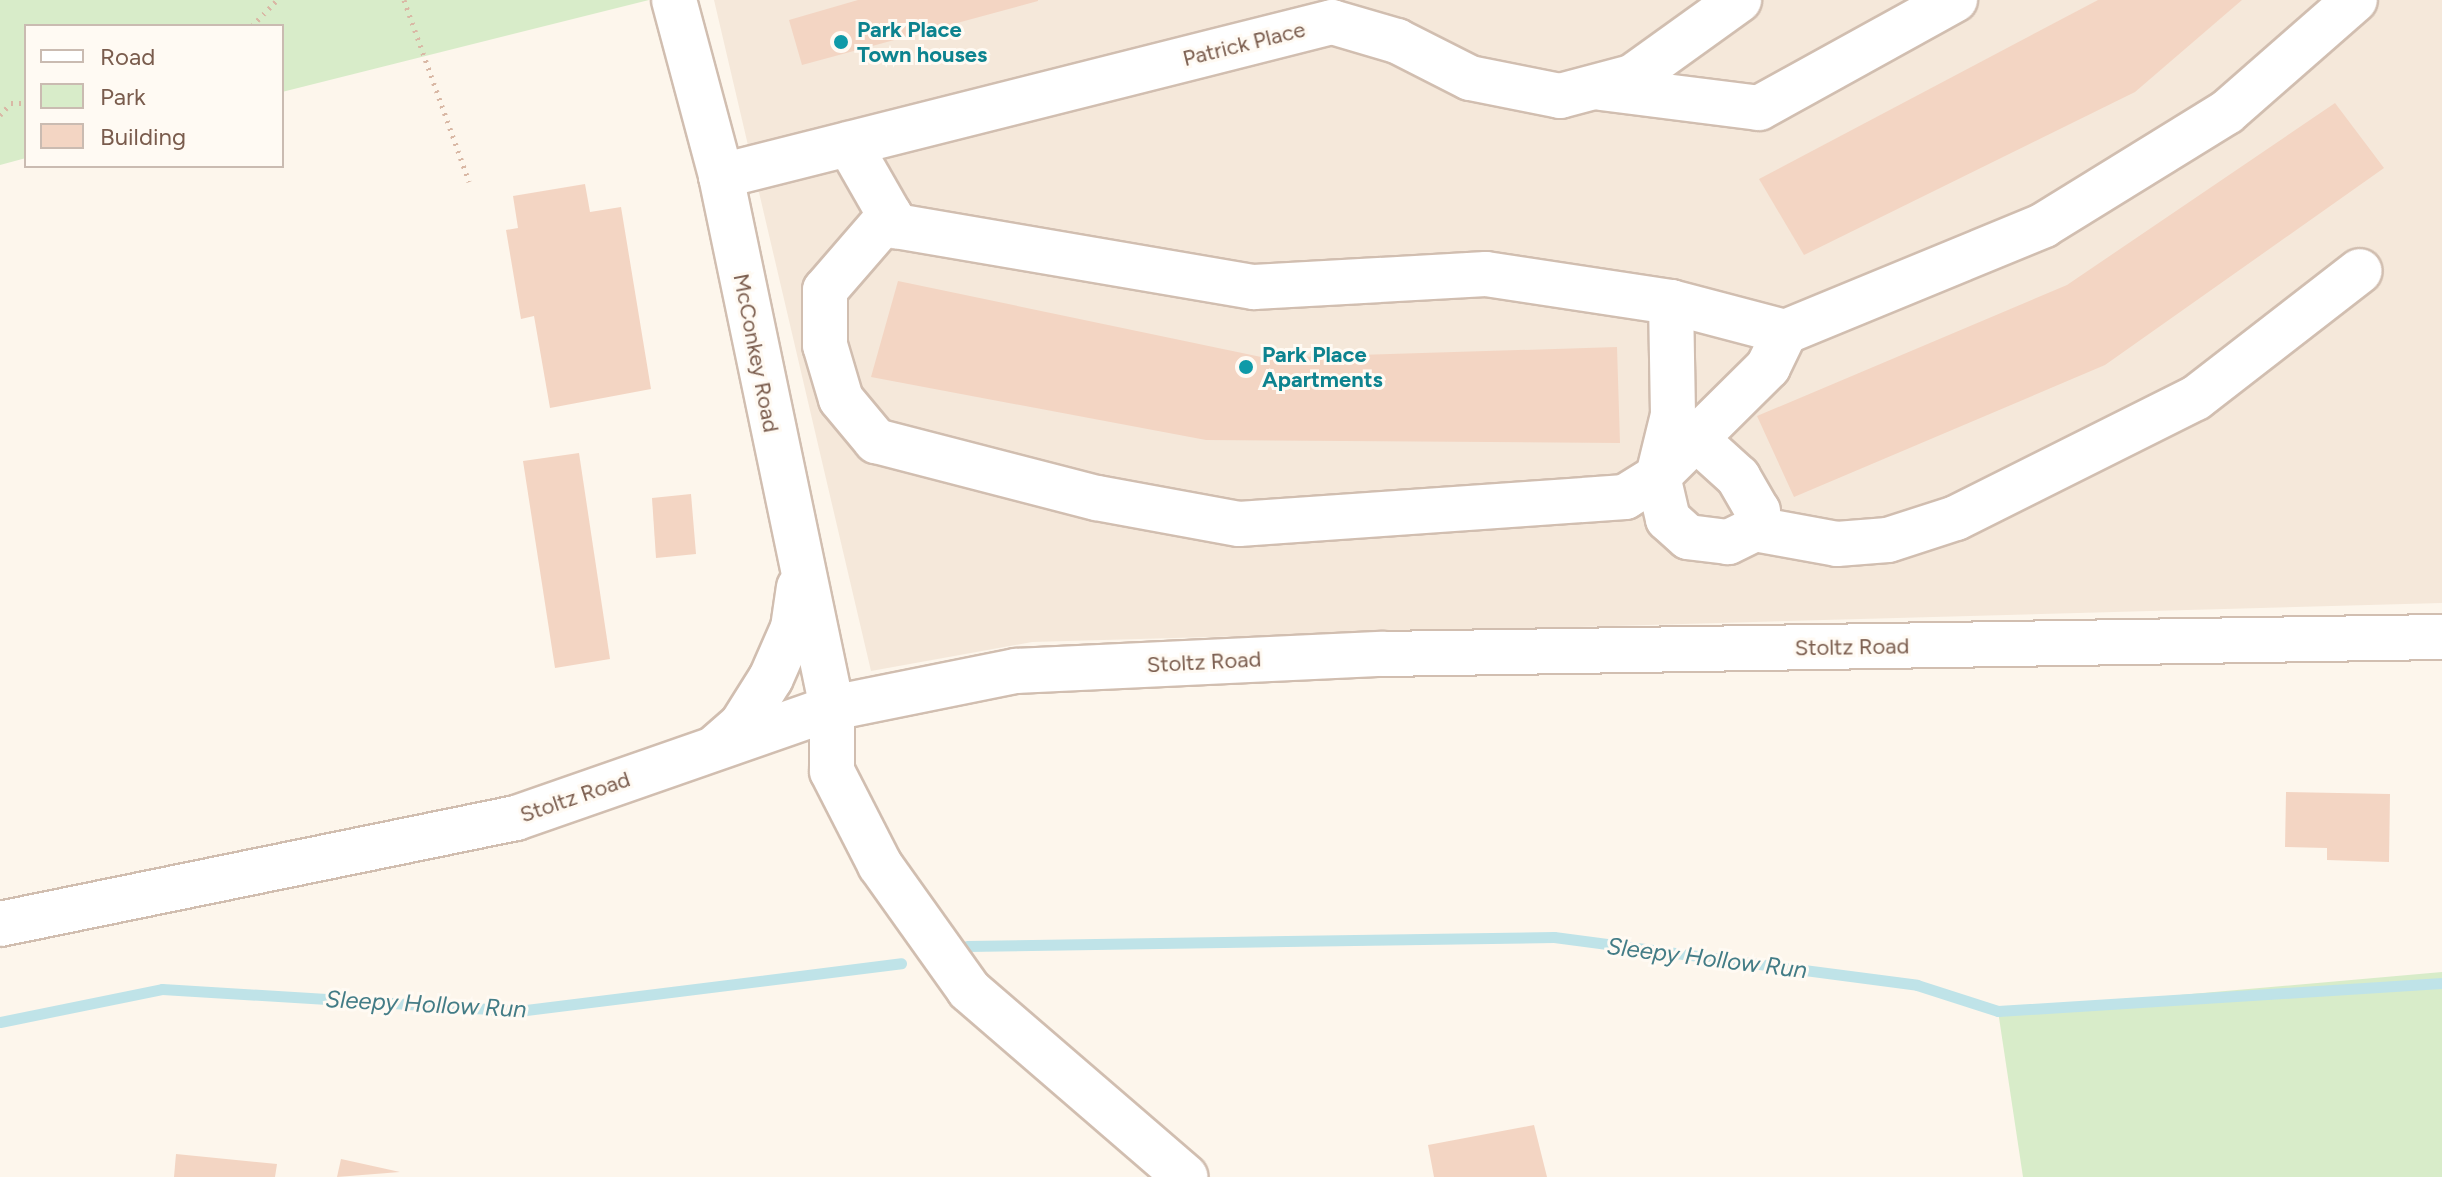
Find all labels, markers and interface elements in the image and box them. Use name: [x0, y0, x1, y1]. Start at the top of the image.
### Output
place label: Park Place Town houses: [857, 16, 987, 68]
street label: Patrick Place: [1180, 16, 1308, 72]
legend: [24, 24, 284, 168]
marker: Park Place Town houses: [832, 33, 850, 51]
text: Road: [100, 42, 155, 71]
text: Park: [100, 82, 146, 111]
text: Building: [100, 122, 186, 151]
street label: McConkey Road: [728, 271, 784, 435]
place label: Park Place Apartments: [1262, 341, 1383, 392]
marker: Park Place Apartments: [1237, 358, 1255, 376]
street label: Stoltz Road: [1794, 633, 1910, 661]
street label: Stoltz Road: [1146, 646, 1262, 678]
street label: Stoltz Road: [517, 766, 633, 828]
water label: Sleepy Hollow Run: [1605, 931, 1809, 985]
water label: Sleepy Hollow Run: [325, 984, 527, 1024]

